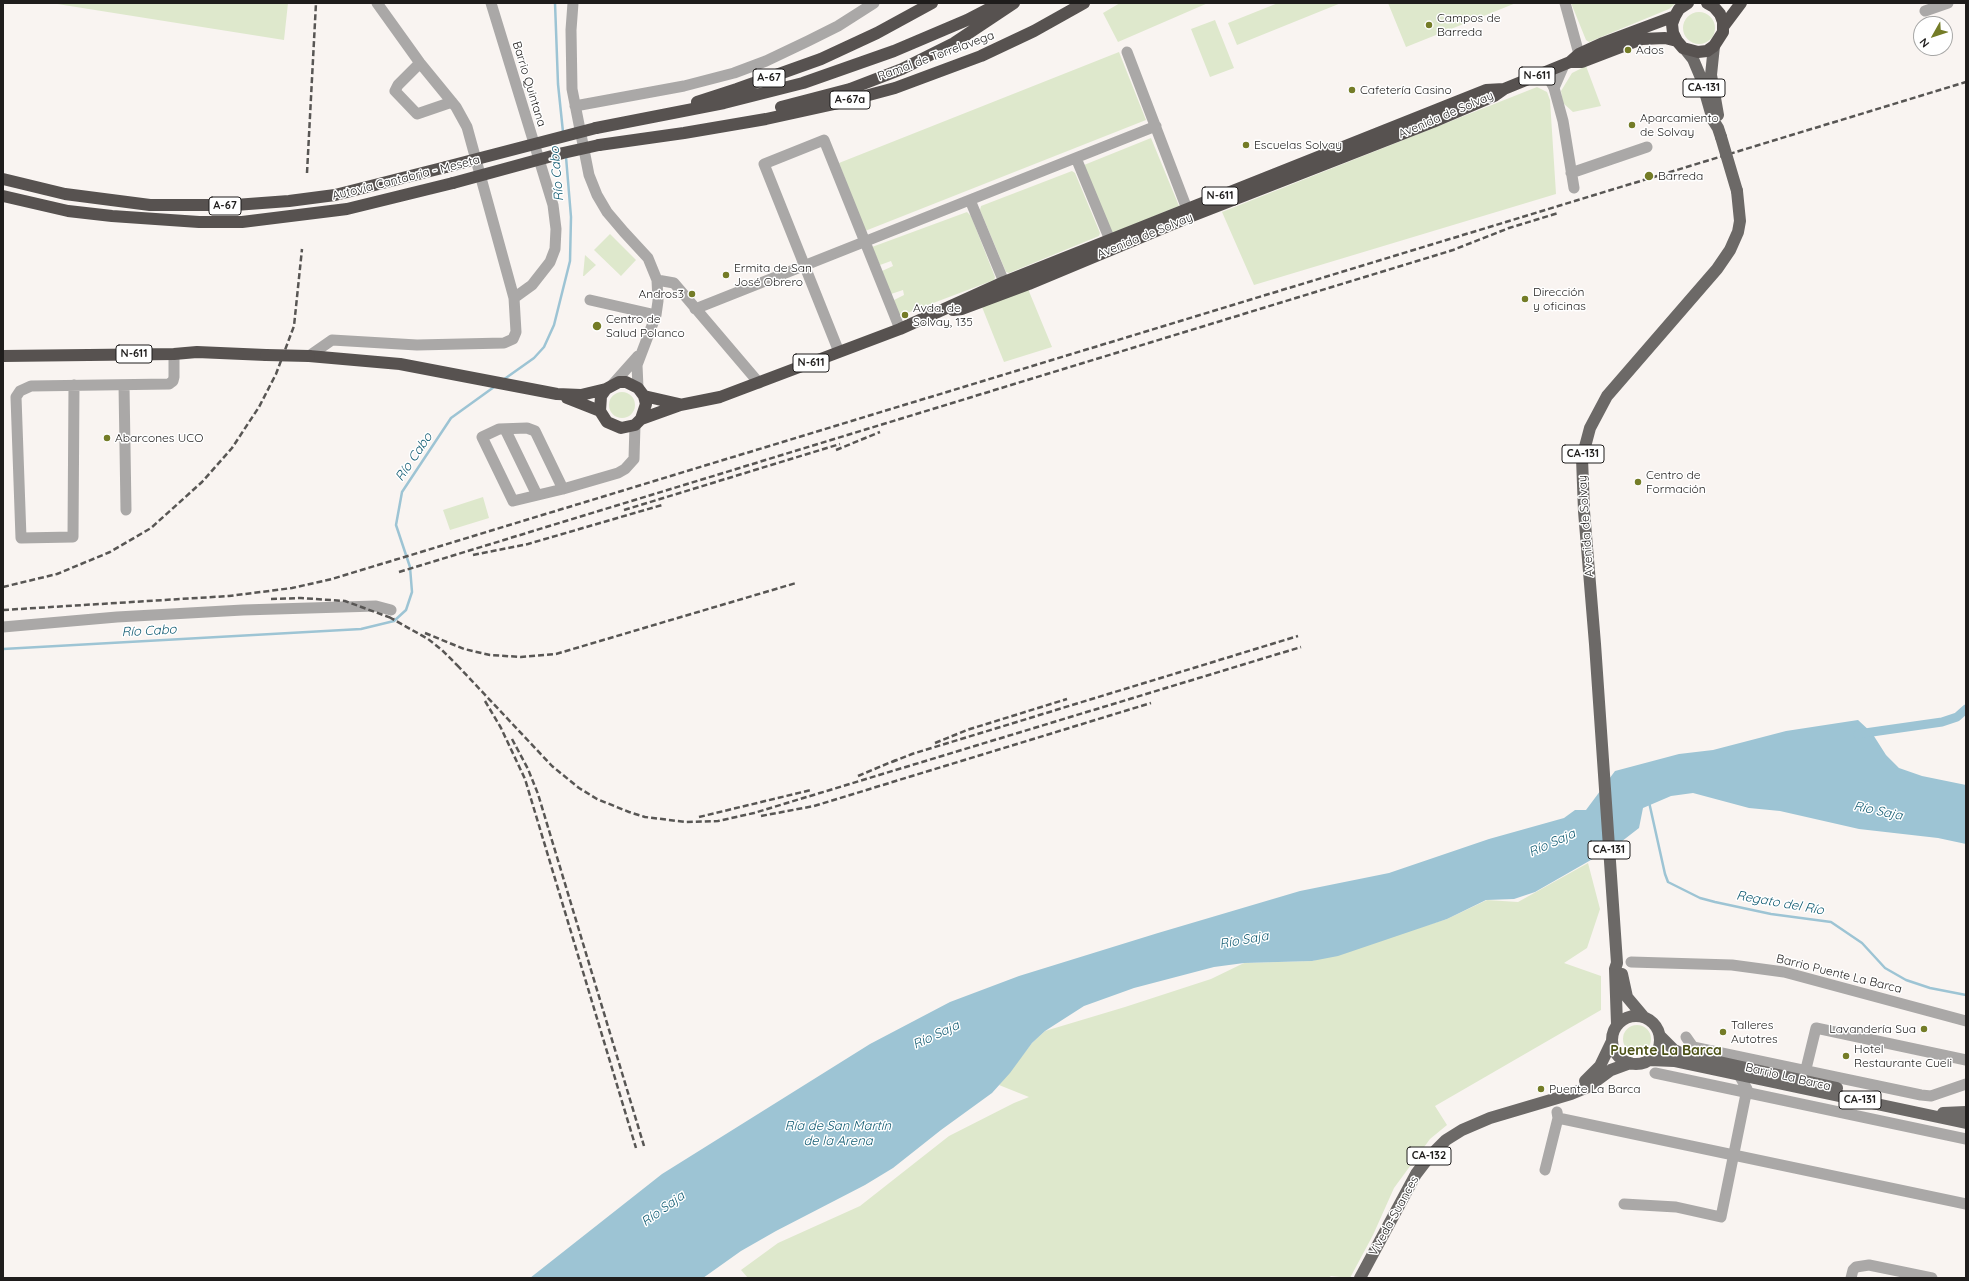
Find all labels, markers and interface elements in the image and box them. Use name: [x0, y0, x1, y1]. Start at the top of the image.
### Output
place label: Campos de Barreda: [1437, 11, 1501, 39]
north arrow: [1913, 16, 1953, 56]
marker: Campos de Barreda: [1424, 20, 1434, 30]
street label: Ramal de Torrelavega: [876, 28, 996, 84]
text: N: [1916, 35, 1932, 50]
street label: Barrio Quintana: [509, 40, 549, 128]
place label: Ados: [1636, 43, 1664, 57]
marker: Ados: [1623, 45, 1633, 55]
road number: N-611: [1519, 67, 1555, 85]
road number: A-67: [753, 69, 785, 87]
road number: CA-131: [1683, 79, 1725, 97]
place label: Cafetería Casino: [1360, 83, 1452, 97]
marker: Cafetería Casino: [1347, 85, 1357, 95]
street label: Avenida de Solvay: [1396, 88, 1496, 142]
road number: A-67a: [830, 91, 870, 109]
place label: Aparcamiento de Solvay: [1640, 111, 1719, 139]
marker: Aparcamiento de Solvay: [1627, 120, 1637, 130]
place label: Escuelas Solvay: [1254, 138, 1342, 152]
marker: Escuelas Solvay: [1241, 140, 1251, 150]
water label: Río Cabo: [547, 146, 567, 202]
street label: Autovía Cantabria - Meseta: [331, 153, 481, 203]
place label: Barreda: [1658, 169, 1703, 183]
marker: Barreda: [1643, 170, 1655, 182]
road number: N-611: [1202, 187, 1238, 205]
road number: A-67: [209, 197, 241, 215]
street label: Avenida de Solvay: [1095, 210, 1195, 262]
place label: Ermita de San José Obrero: [734, 261, 812, 289]
marker: Ermita de San José Obrero: [721, 270, 731, 280]
place label: Dirección y oficinas: [1533, 285, 1586, 313]
place label: Andros3: [639, 287, 684, 301]
marker: Andros3: [687, 289, 697, 299]
marker: Dirección y oficinas: [1520, 294, 1530, 304]
place label: Avda. de Solvay, 135: [913, 301, 973, 329]
marker: Avda. de Solvay, 135: [900, 310, 910, 320]
place label: Centro de Salud Polanco: [606, 312, 685, 340]
marker: Centro de Salud Polanco: [591, 320, 603, 332]
road number: N-611: [116, 345, 152, 363]
road number: N-611: [793, 354, 829, 372]
water label: Río Cabo: [392, 430, 436, 484]
place label: Abarcones UCO: [115, 431, 203, 445]
marker: Abarcones UCO: [102, 433, 112, 443]
road number: CA-131: [1562, 445, 1604, 463]
place label: Centro de Formación: [1646, 468, 1706, 496]
street label: Avenida de Solvay: [1575, 475, 1597, 577]
marker: Centro de Formación: [1633, 477, 1643, 487]
water label: Río Cabo: [121, 622, 177, 640]
water label: Río Saja: [1852, 798, 1904, 824]
water label: Río Saja: [1526, 826, 1578, 860]
road number: CA-131: [1588, 841, 1630, 859]
water label: Regato del Río: [1735, 888, 1825, 918]
water label: Río Saja: [1218, 928, 1270, 952]
street label: Barrio Puente La Barca: [1775, 951, 1903, 997]
water label: Río Saja: [910, 1017, 962, 1053]
place label: Talleres Autotres: [1731, 1018, 1778, 1046]
place label: Lavandería Sua: [1829, 1022, 1916, 1036]
marker: Lavandería Sua: [1919, 1024, 1929, 1034]
marker: Talleres Autotres: [1718, 1027, 1728, 1037]
place label: Hotel Restaurante Cueli: [1854, 1042, 1952, 1070]
district label: Puente La Barca: [1610, 1043, 1722, 1059]
marker: Hotel Restaurante Cueli: [1841, 1051, 1851, 1061]
street label: Barrio La Barca: [1744, 1060, 1832, 1094]
place label: Puente La Barca: [1549, 1082, 1641, 1096]
marker: Puente La Barca: [1536, 1084, 1546, 1094]
road number: CA-131: [1839, 1091, 1881, 1109]
water label: Ría de San Martín de la Arena: [785, 1118, 891, 1149]
road number: CA-132: [1407, 1147, 1451, 1165]
street label: Viveda-Suances: [1366, 1173, 1422, 1259]
water label: Río Saja: [638, 1188, 688, 1230]

